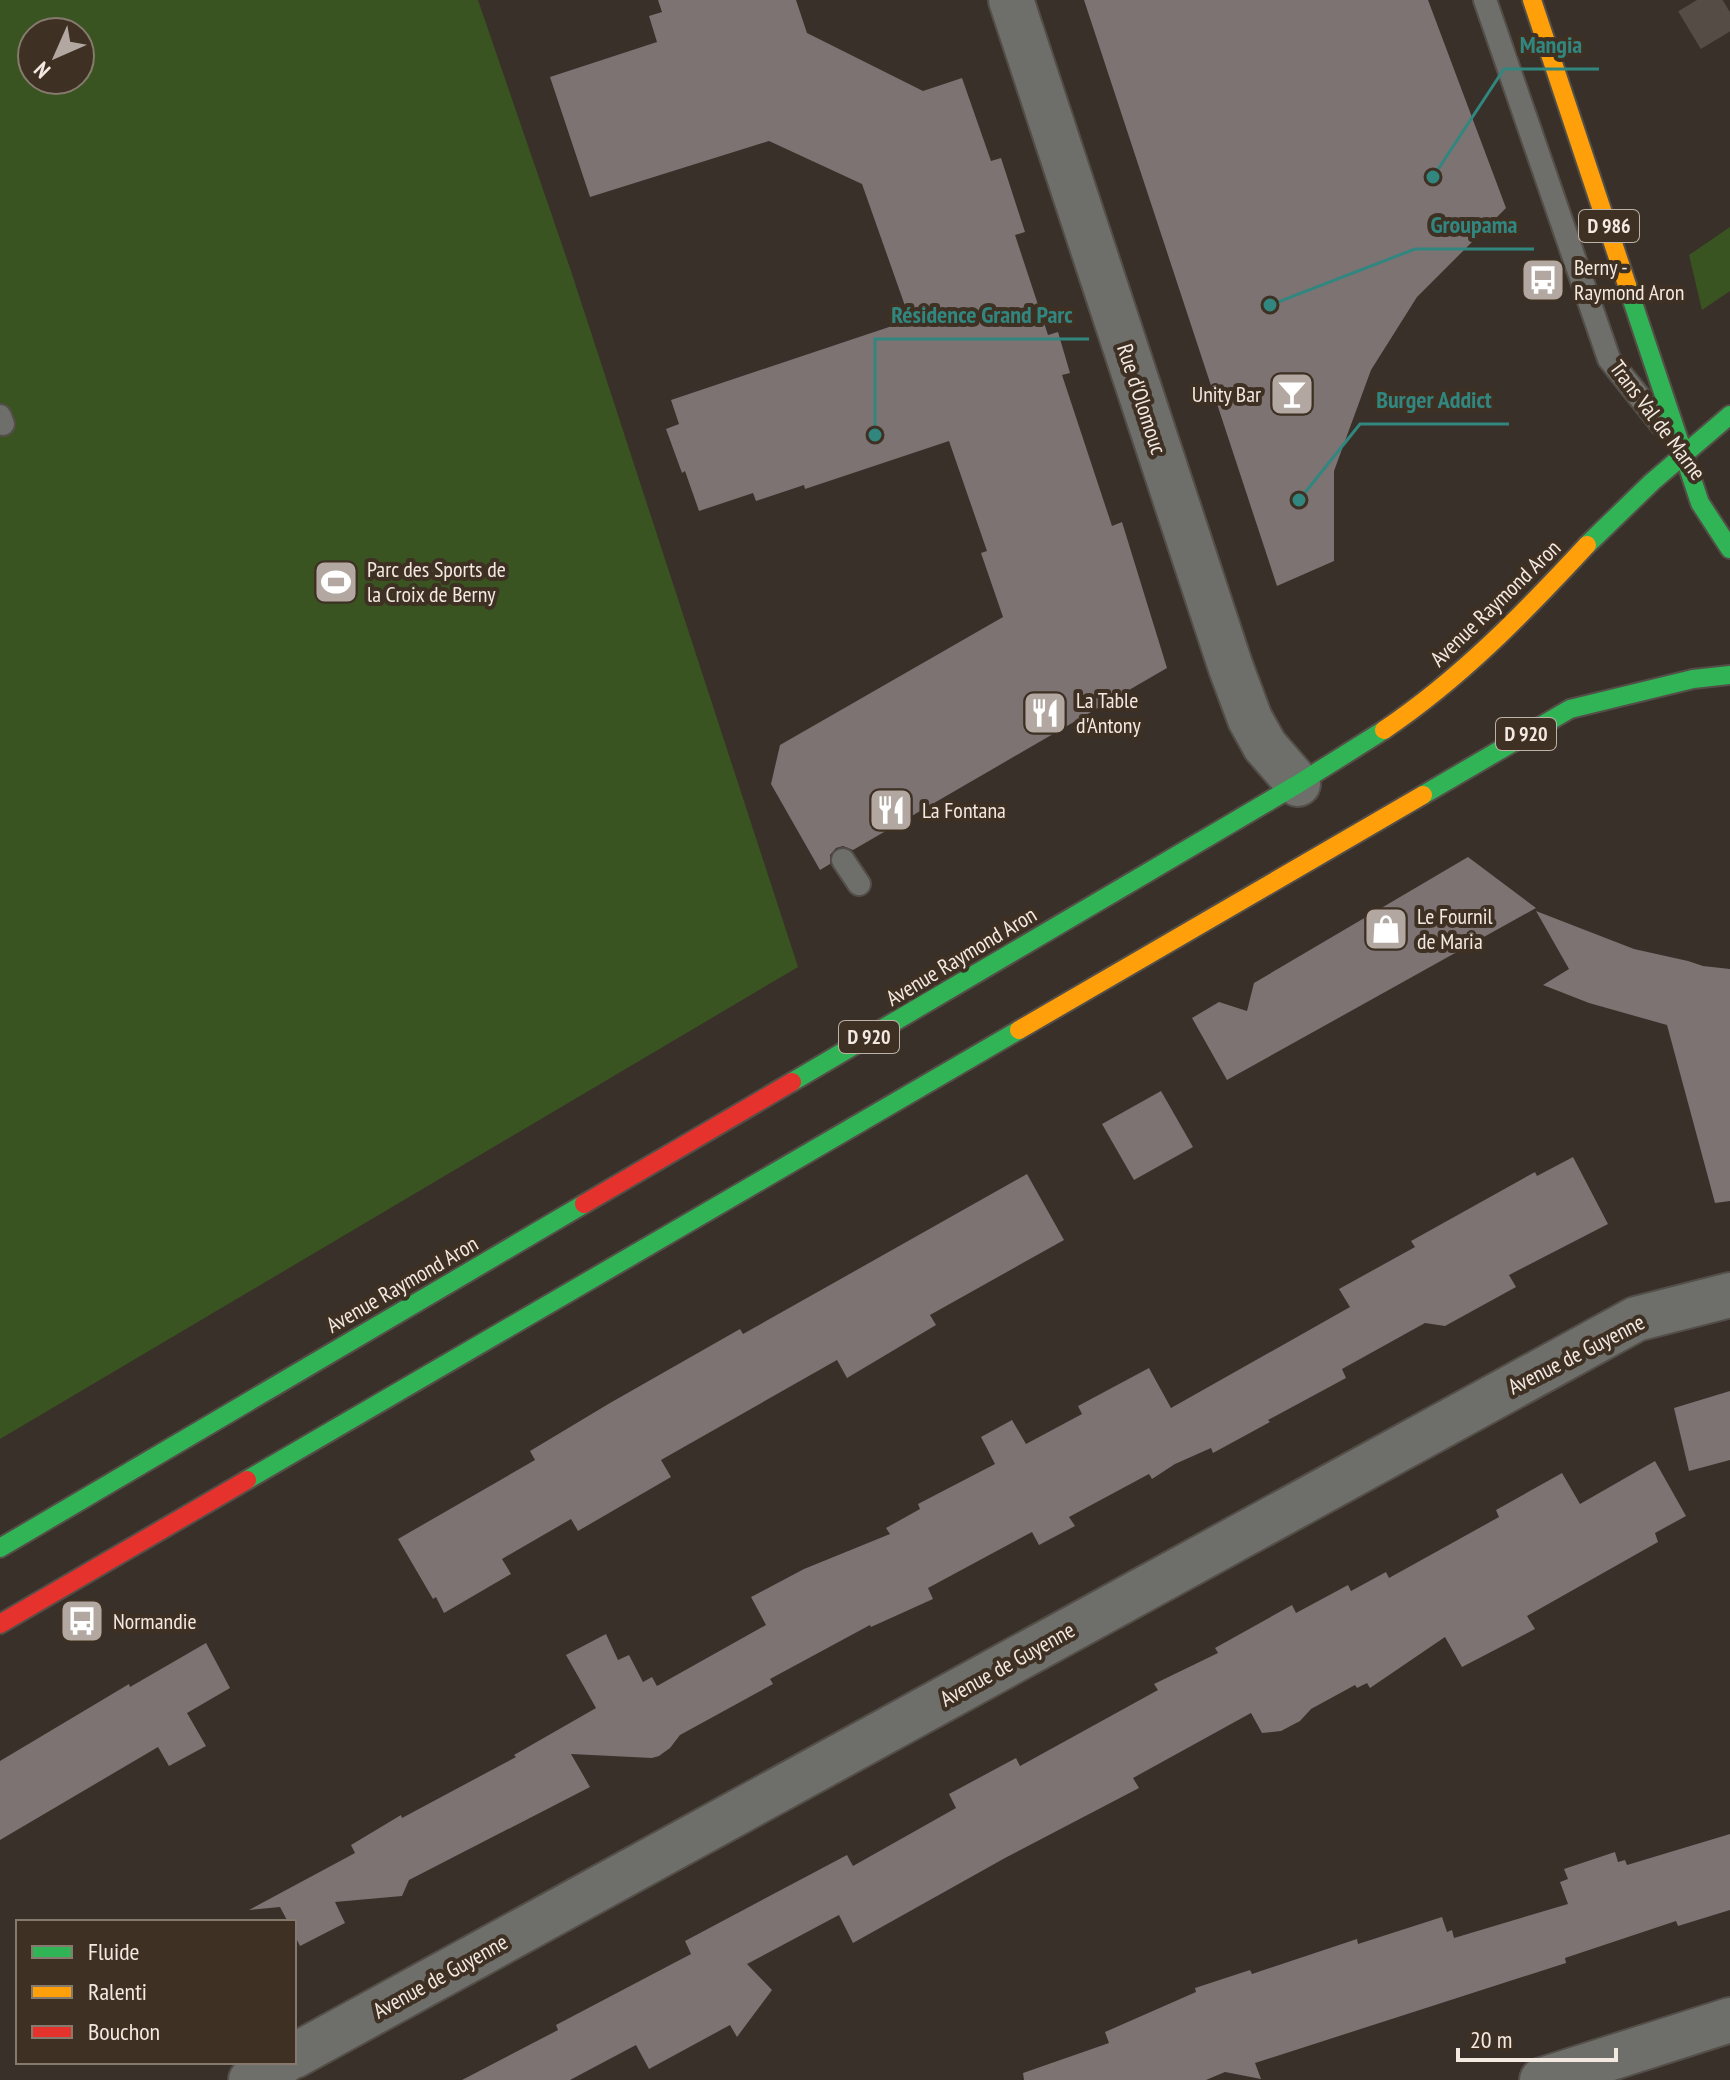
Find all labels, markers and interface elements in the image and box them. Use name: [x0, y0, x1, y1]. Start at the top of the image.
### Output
north arrow: [16, 16, 96, 96]
callout: Mangia: [1504, 21, 1599, 69]
text: Mangia: [1520, 29, 1582, 60]
text: N: [28, 56, 56, 84]
callout: Groupama: [1415, 201, 1534, 249]
text: Groupama: [1431, 209, 1518, 240]
road number: D 986: [1579, 210, 1639, 242]
place label: Berny - Raymond Aron: [1574, 253, 1684, 306]
bus stop icon: Berny - Raymond Aron: [1519, 256, 1567, 304]
callout: Résidence Grand Parc: [875, 291, 1089, 339]
text: Résidence Grand Parc: [891, 299, 1073, 330]
street label: Rue d'Olomouc: [1111, 340, 1173, 458]
street label: Trans Val de Marne: [1604, 355, 1712, 485]
bar icon: Unity Bar: [1268, 370, 1316, 418]
callout: Burger Addict: [1360, 376, 1509, 424]
place label: Unity Bar: [1192, 380, 1261, 408]
text: Burger Addict: [1376, 384, 1492, 415]
street label: Avenue Raymond Aron: [1424, 534, 1566, 672]
place label: Parc des Sports de la Croix de Berny: [367, 555, 506, 608]
sports icon: Parc des Sports de la Croix de Berny: [312, 558, 360, 606]
place label: La Table d'Antony: [1076, 686, 1141, 739]
restaurant icon: La Table d'Antony: [1021, 689, 1069, 737]
road number: D 920: [1496, 718, 1556, 750]
restaurant icon: La Fontana: [867, 786, 915, 834]
place label: La Fontana: [922, 796, 1006, 824]
street label: Avenue Raymond Aron: [881, 900, 1041, 1012]
place label: Le Fournil de Maria: [1417, 902, 1494, 955]
shop icon: Le Fournil de Maria: [1362, 905, 1410, 953]
road number: D 920: [839, 1021, 899, 1053]
street label: Avenue Raymond Aron: [321, 1229, 483, 1339]
street label: Avenue de Guyenne: [1503, 1308, 1649, 1400]
bus stop icon: Normandie: [58, 1597, 106, 1645]
place label: Normandie: [113, 1607, 197, 1635]
street label: Avenue de Guyenne: [935, 1615, 1079, 1713]
legend: [16, 1920, 296, 2064]
street label: Avenue de Guyenne: [368, 1927, 512, 2025]
text: Fluide: [88, 1936, 139, 1967]
text: Ralenti: [88, 1976, 147, 2007]
scale bar: [1458, 2012, 1616, 2062]
text: Bouchon: [88, 2016, 160, 2047]
text: 20 m: [1470, 2024, 1512, 2055]

